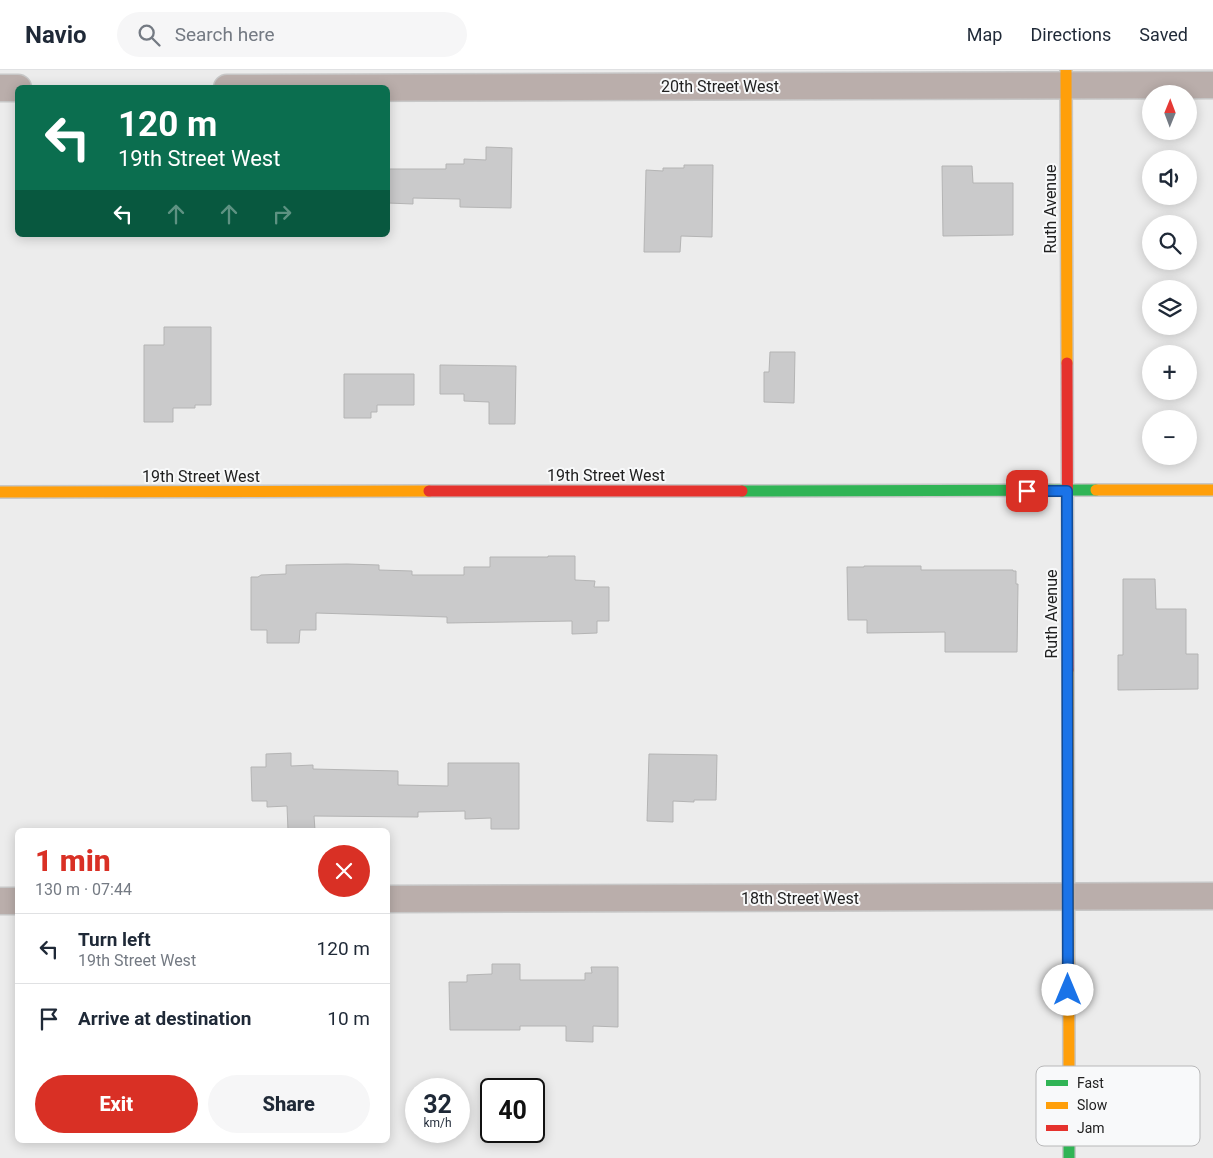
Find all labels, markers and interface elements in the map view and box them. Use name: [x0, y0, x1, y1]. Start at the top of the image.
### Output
search box: [117, 12, 467, 57]
text: Navio: [25, 21, 87, 49]
icon: search: [135, 21, 163, 49]
text: Search here: [175, 23, 275, 46]
text: Map: [967, 24, 1002, 45]
text: Directions: [1030, 24, 1111, 45]
text: Saved: [1139, 24, 1188, 45]
street label: 20th Street West: [661, 77, 779, 96]
north arrow: [1142, 85, 1198, 140]
map controls: [1142, 85, 1197, 465]
text: 120 m: [118, 104, 217, 145]
icon: left: [35, 105, 100, 170]
text: 19th Street West: [118, 146, 280, 171]
button: sound: [1142, 150, 1197, 205]
street label: Ruth Avenue: [1041, 164, 1060, 254]
icon: left: [109, 200, 137, 228]
icon: ahead: [162, 200, 190, 228]
icon: ahead: [215, 200, 243, 228]
icon: right: [268, 200, 296, 228]
button: search: [1142, 215, 1197, 270]
button: layers: [1142, 280, 1197, 335]
button: +: [1142, 345, 1197, 400]
button: −: [1142, 410, 1197, 465]
street label: 19th Street West: [547, 466, 665, 485]
street label: 19th Street West: [142, 467, 260, 486]
pin: [1006, 470, 1048, 512]
icon: arrive: [1013, 477, 1041, 505]
street label: Ruth Avenue: [1042, 569, 1061, 659]
text: 1 min: [35, 843, 111, 878]
button: close: [318, 845, 370, 897]
text: 130 m · 07:44: [35, 880, 132, 899]
street label: 18th Street West: [741, 889, 859, 908]
text: Turn left: [78, 928, 151, 951]
icon: left: [35, 935, 63, 963]
text: 120 m: [317, 937, 370, 960]
text: 19th Street West: [78, 951, 196, 970]
position arrow: [1041, 963, 1093, 1015]
icon: arrive: [35, 1005, 63, 1033]
text: Arrive at destination: [78, 1007, 251, 1030]
text: 10 m: [327, 1007, 370, 1030]
legend: [1036, 1066, 1200, 1146]
button: Exit: [35, 1075, 198, 1133]
button: Share: [208, 1075, 370, 1133]
text: Fast: [1077, 1075, 1104, 1091]
speed limit sign: 40: [480, 1078, 545, 1143]
text: 32: [423, 1090, 452, 1119]
text: Slow: [1077, 1097, 1108, 1113]
text: km/h: [423, 1116, 452, 1130]
text: Jam: [1077, 1120, 1105, 1136]

